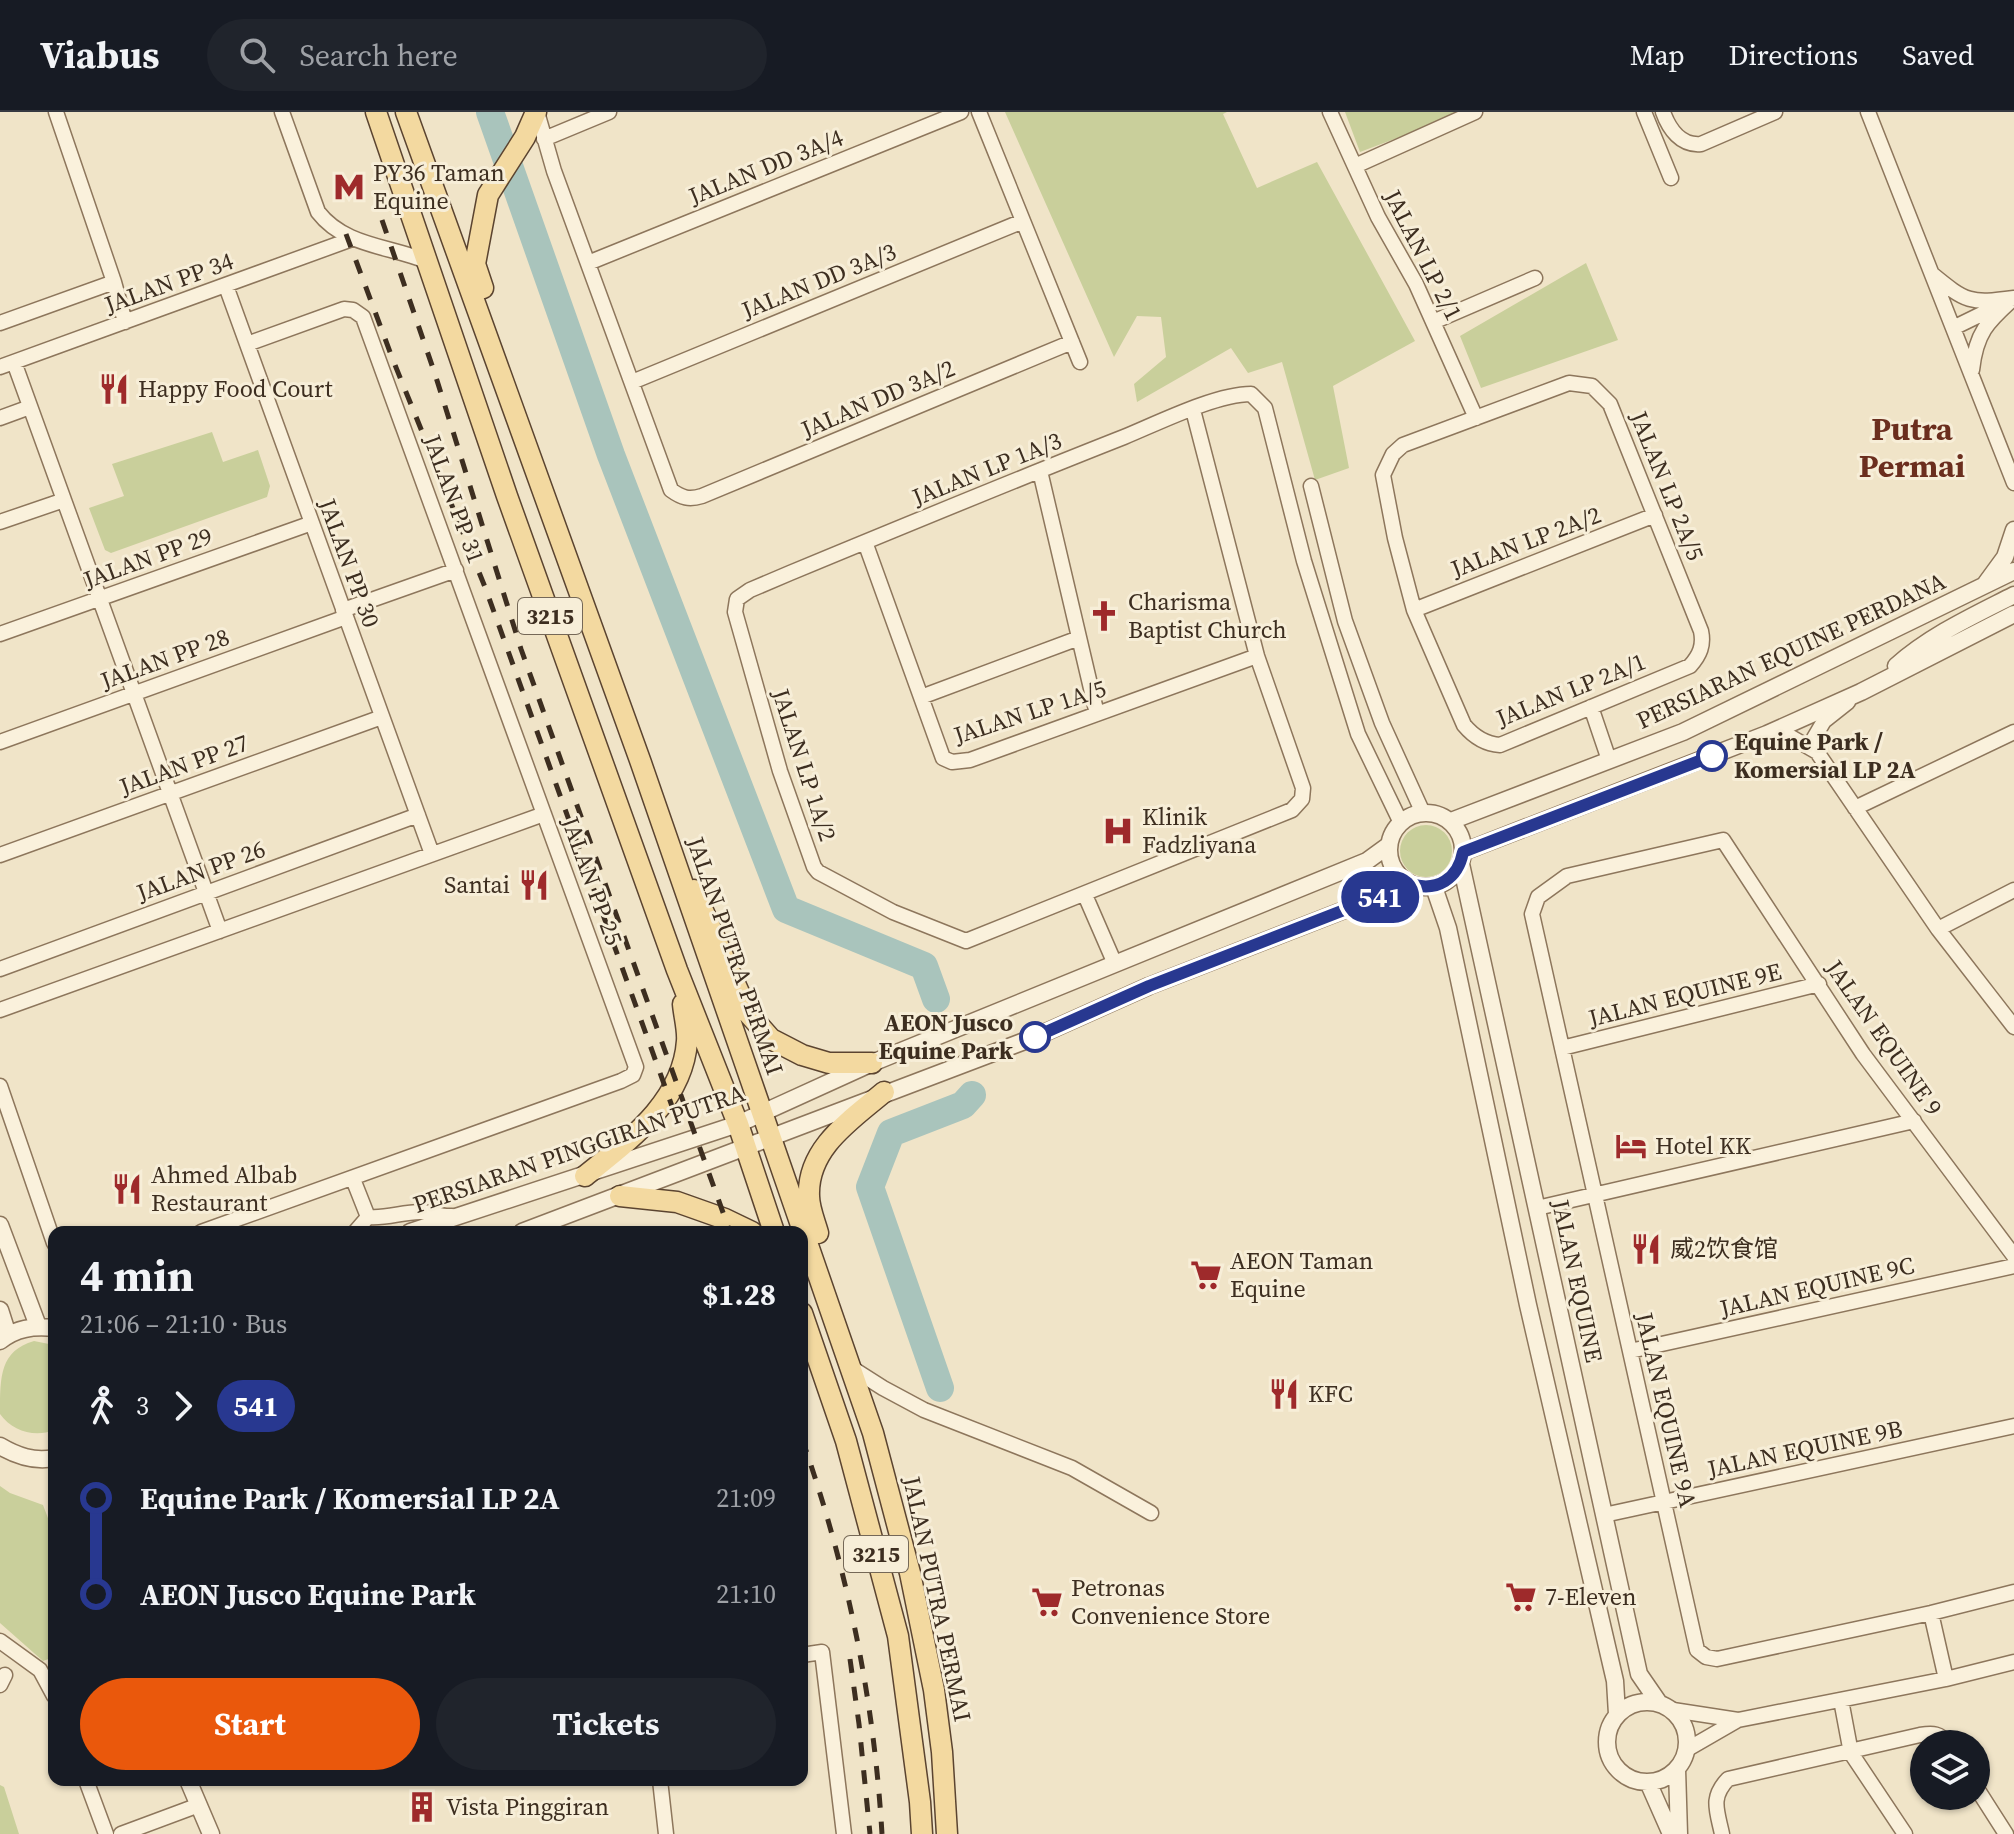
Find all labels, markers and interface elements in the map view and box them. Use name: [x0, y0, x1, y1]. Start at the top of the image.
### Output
search box: [207, 19, 767, 91]
text: Viabus: [40, 29, 159, 81]
icon: search: [235, 33, 279, 77]
text: Search here: [299, 35, 458, 76]
text: Map: [1630, 36, 1685, 74]
text: Directions: [1729, 36, 1858, 74]
text: Saved: [1902, 36, 1974, 74]
street label: JALAN DD 3A/4: [683, 121, 848, 213]
place label: PY36 Taman Equine: [373, 156, 505, 217]
metro station icon: PY36 Taman Equine: [332, 170, 366, 204]
street label: JALAN LP 2/1: [1376, 183, 1470, 326]
street label: JALAN DD 3A/3: [736, 235, 901, 327]
street label: JALAN PP 34: [99, 244, 238, 321]
street label: JALAN DD 3A/2: [795, 351, 960, 446]
restaurant icon: Happy Food Court: [97, 372, 131, 406]
place label: Happy Food Court: [138, 372, 333, 405]
street label: JALAN LP 2A/5: [1622, 405, 1712, 565]
district label: Putra Permai: [1859, 407, 1965, 488]
street label: JALAN LP 1A/3: [906, 424, 1066, 514]
street label: JALAN PP 31: [416, 429, 493, 568]
street label: JALAN PP 30: [311, 493, 388, 632]
street label: JALAN LP 2A/2: [1445, 498, 1606, 586]
street label: JALAN PP 29: [78, 519, 217, 596]
street label: PERSIARAN EQUINE PERDANA: [1631, 564, 1951, 737]
place label: Charisma Baptist Church: [1128, 585, 1287, 646]
road number: 3215: [518, 598, 582, 634]
church icon: Charisma Baptist Church: [1087, 599, 1121, 633]
street label: JALAN PP 28: [95, 620, 234, 697]
street label: JALAN LP 2A/1: [1490, 645, 1650, 735]
street label: JALAN LP 1A/5: [948, 671, 1110, 752]
street label: JALAN LP 1A/2: [764, 683, 845, 845]
place label: Equine Park / Komersial LP 2A: [1734, 725, 1916, 786]
street label: JALAN PP 27: [114, 726, 253, 803]
marker: Equine Park / Komersial LP 2A: [1697, 741, 1727, 771]
place label: Klinik Fadzliyana: [1142, 800, 1257, 861]
street label: JALAN PP 25: [554, 811, 631, 950]
hospital icon: Klinik Fadzliyana: [1101, 814, 1135, 848]
street label: JALAN PUTRA PERMAI: [679, 831, 792, 1079]
street label: JALAN PP 26: [131, 832, 270, 909]
place label: Santai: [444, 868, 510, 901]
restaurant icon: Santai: [517, 868, 551, 902]
line badge: 541: [1334, 871, 1426, 923]
text: 541: [1357, 878, 1403, 916]
street label: JALAN EQUINE 9: [1818, 952, 1950, 1122]
street label: JALAN EQUINE 9E: [1584, 955, 1785, 1035]
place label: AEON Jusco Equine Park: [878, 1006, 1014, 1067]
marker: AEON Jusco Equine Park: [1020, 1022, 1050, 1052]
street label: PERSIARAN PINGGIRAN PUTRA: [408, 1076, 749, 1221]
hotel icon: Hotel KK: [1614, 1129, 1648, 1163]
place label: Hotel KK: [1655, 1129, 1751, 1162]
place label: Ahmed Albab Restaurant: [151, 1158, 297, 1219]
restaurant icon: Ahmed Albab Restaurant: [110, 1172, 144, 1206]
street label: JALAN EQUINE: [1544, 1195, 1611, 1365]
restaurant icon: 威2饮食馆: [1629, 1232, 1663, 1266]
place label: 威2饮食馆: [1670, 1232, 1778, 1265]
place label: AEON Taman Equine: [1230, 1244, 1373, 1305]
text: 4 min: [80, 1245, 194, 1306]
street label: JALAN EQUINE 9C: [1716, 1248, 1917, 1325]
supermarket icon: AEON Taman Equine: [1189, 1258, 1223, 1292]
text: $1.28: [702, 1274, 776, 1315]
text: 21:06 – 21:10 · Bus: [80, 1306, 287, 1342]
street label: JALAN EQUINE 9A: [1628, 1308, 1705, 1511]
restaurant icon: KFC: [1267, 1377, 1301, 1411]
place label: KFC: [1308, 1377, 1353, 1410]
icon: walk: [80, 1384, 124, 1428]
icon: forward: [161, 1384, 205, 1428]
text: 541: [233, 1387, 279, 1425]
text: 3: [136, 1388, 149, 1424]
street label: JALAN EQUINE 9B: [1703, 1412, 1905, 1485]
street label: JALAN PUTRA PERMAI: [895, 1472, 980, 1725]
text: Equine Park / Komersial LP 2A: [140, 1478, 560, 1519]
text: 21:09: [716, 1480, 776, 1516]
road number: 3215: [844, 1536, 908, 1572]
place label: Petronas Convenience Store: [1071, 1571, 1270, 1632]
text: AEON Jusco Equine Park: [140, 1574, 476, 1615]
text: 21:10: [716, 1576, 776, 1612]
supermarket icon: 7-Eleven: [1504, 1580, 1538, 1614]
place label: 7-Eleven: [1545, 1580, 1637, 1613]
supermarket icon: Petronas Convenience Store: [1030, 1585, 1064, 1619]
button: Start: [80, 1678, 420, 1770]
button: Tickets: [436, 1678, 776, 1770]
map controls: [1910, 1730, 1990, 1810]
button: layers: [1910, 1730, 1990, 1810]
building icon: Vista Pinggiran: [405, 1790, 439, 1824]
place label: Vista Pinggiran: [446, 1790, 609, 1823]

